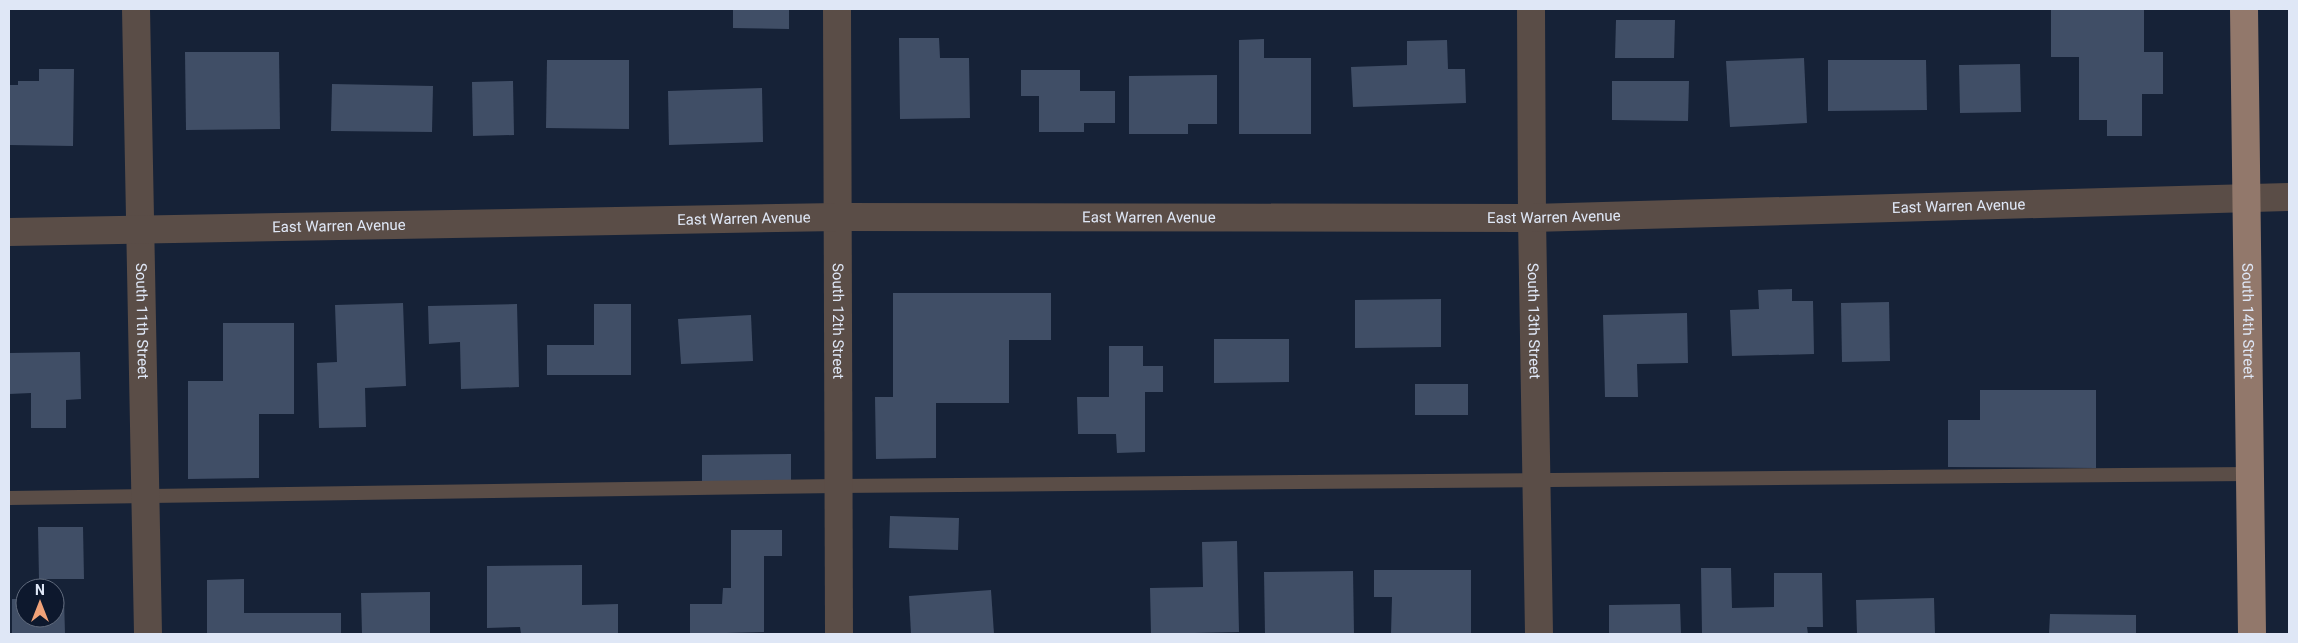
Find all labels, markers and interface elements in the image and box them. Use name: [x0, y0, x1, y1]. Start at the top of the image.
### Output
street label: East Warren Avenue: [1892, 195, 2026, 217]
street label: East Warren Avenue: [1487, 207, 1621, 227]
street label: East Warren Avenue: [677, 208, 811, 229]
street label: East Warren Avenue: [1082, 208, 1216, 227]
street label: East Warren Avenue: [272, 216, 406, 236]
street label: South 11th Street: [132, 263, 152, 379]
street label: South 12th Street: [829, 263, 847, 379]
street label: South 13th Street: [1524, 263, 1544, 379]
street label: South 14th Street: [2238, 263, 2258, 379]
north arrow: [15, 578, 65, 628]
text: N: [35, 582, 45, 598]

